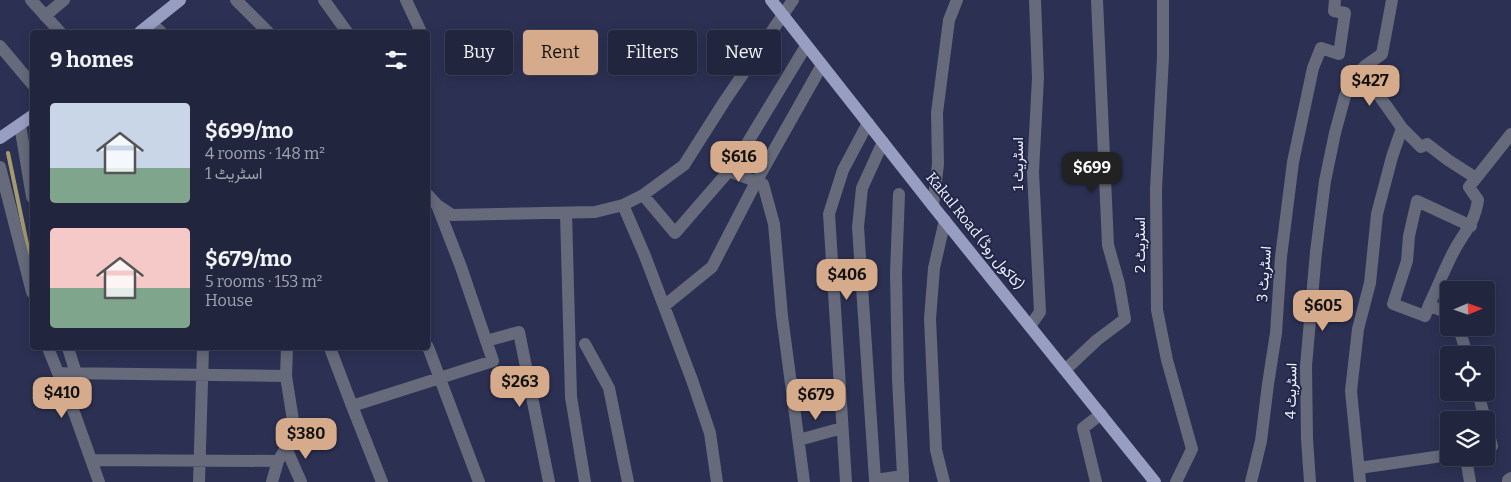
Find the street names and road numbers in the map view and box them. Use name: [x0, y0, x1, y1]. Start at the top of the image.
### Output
street label: اسٹریٹ 1: [1009, 137, 1027, 191]
street label: Kakul Road (کاکول روڈ): [922, 169, 1028, 293]
street label: اسٹریٹ 2: [1131, 217, 1149, 273]
street label: اسٹریٹ 3: [1253, 245, 1275, 303]
street label: اسٹریٹ 4: [1282, 363, 1300, 419]

